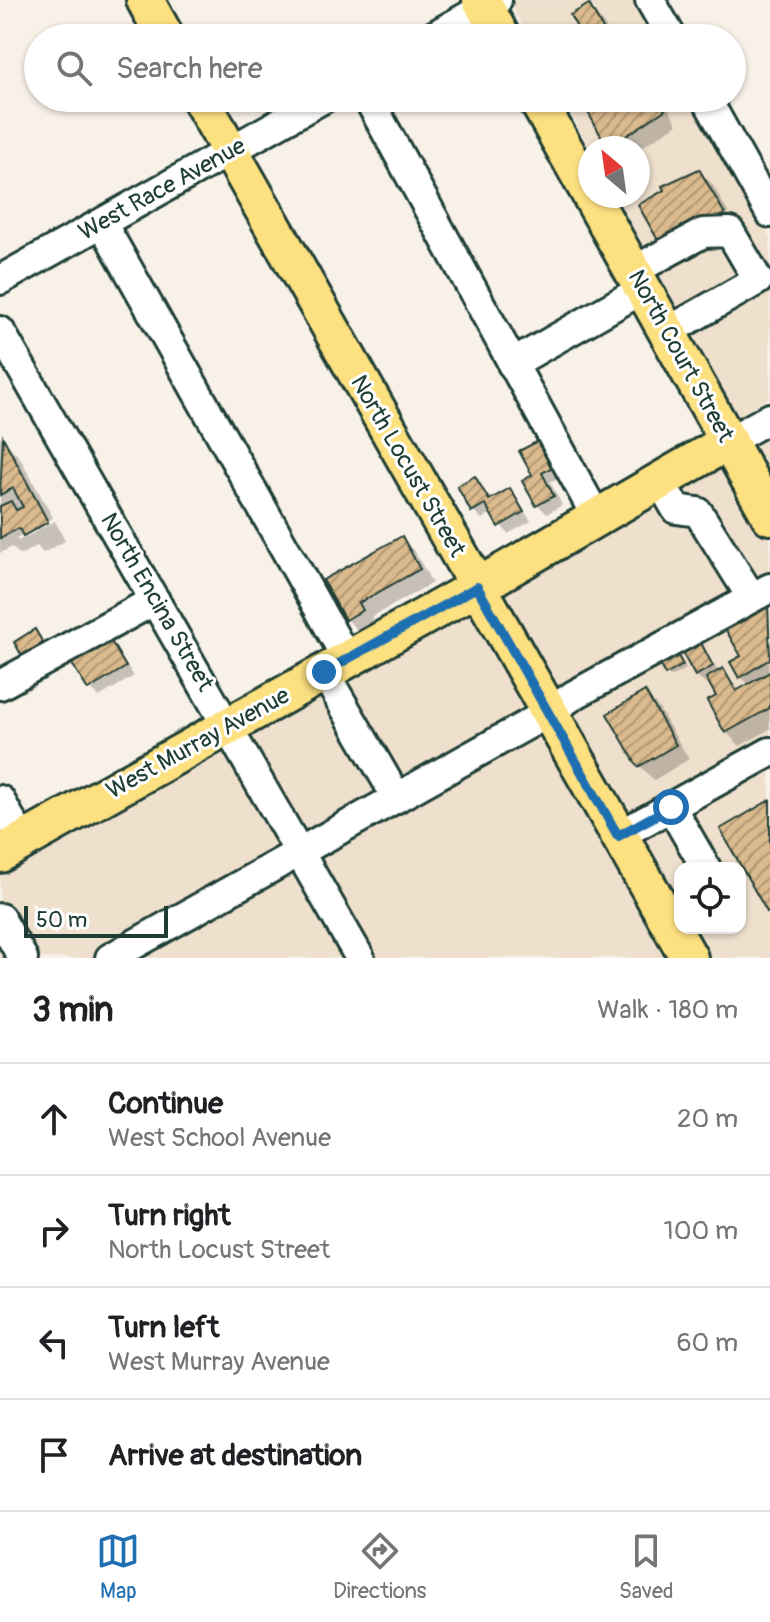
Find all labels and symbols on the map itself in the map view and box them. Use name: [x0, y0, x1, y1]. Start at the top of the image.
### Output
street label: West Race Avenue: [74, 131, 251, 247]
north arrow: [578, 136, 650, 208]
street label: North Court Street: [622, 265, 740, 447]
street label: North Locust Street: [344, 370, 472, 562]
street label: North Encina Street: [94, 508, 220, 697]
route end: [306, 654, 342, 690]
street label: West Murray Avenue: [101, 681, 295, 805]
route start: [653, 789, 689, 825]
scale bar: [24, 902, 168, 938]

